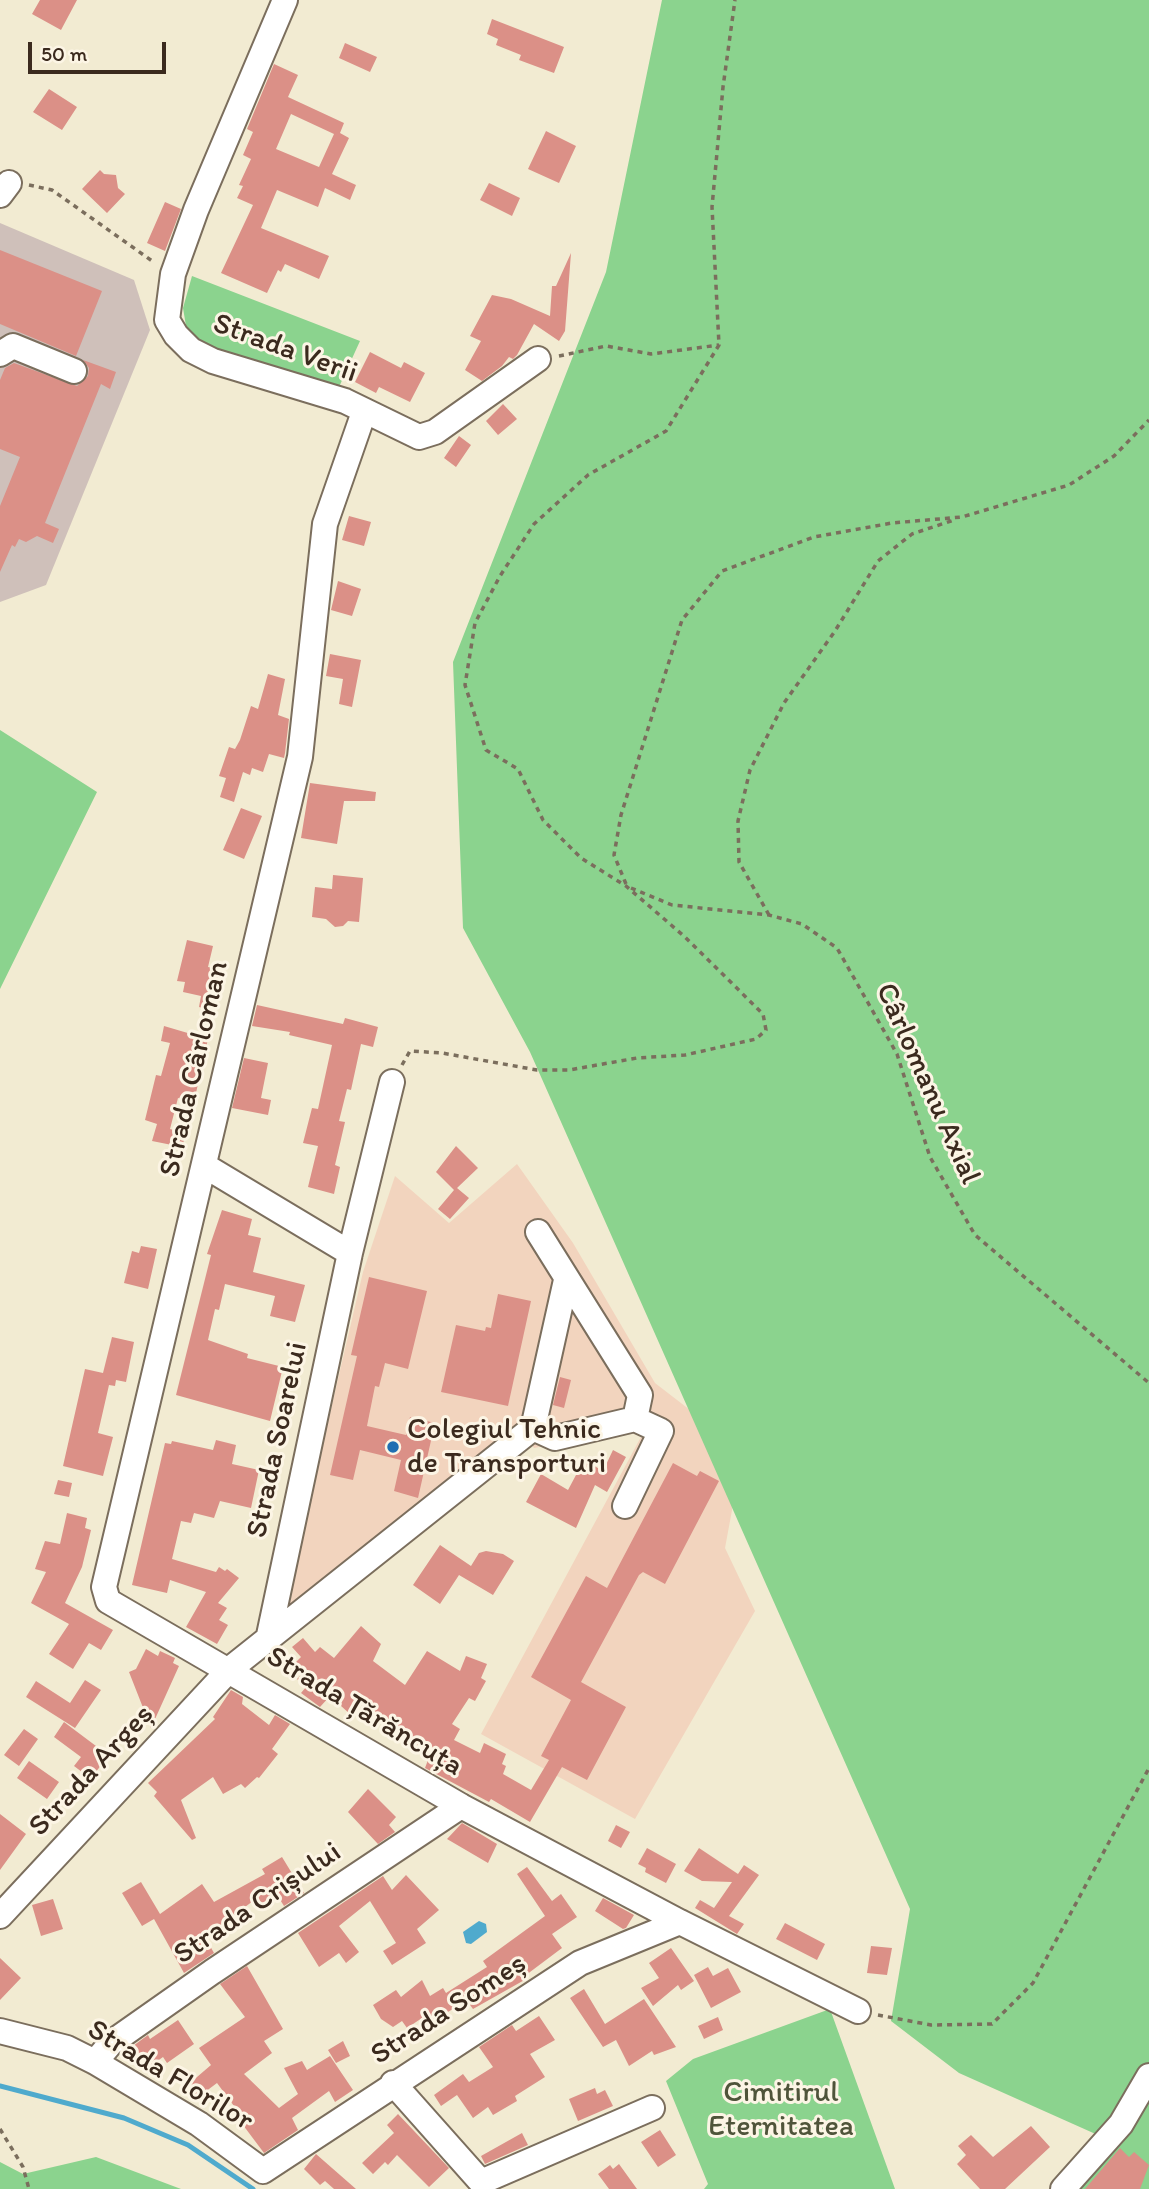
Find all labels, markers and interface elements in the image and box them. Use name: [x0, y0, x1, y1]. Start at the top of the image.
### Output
scale bar: [32, 28, 170, 72]
text: 50 m: [41, 41, 87, 66]
street label: Strada Verii: [208, 306, 362, 392]
street label: Strada Cârloman: [153, 957, 237, 1181]
street label: Cârlomanu Axial: [867, 978, 987, 1190]
street label: Strada Soarelui: [240, 1339, 316, 1541]
place label: Colegiul Tehnic de Transporturi: [407, 1412, 606, 1482]
marker: Colegiul Tehnic de Transporturi: [385, 1439, 401, 1455]
street label: Strada Țărăncuța: [259, 1639, 469, 1785]
street label: Strada Argeș: [22, 1698, 162, 1844]
street label: Strada Crișului: [167, 1835, 349, 1973]
street label: Strada Someș: [365, 1946, 533, 2074]
street label: Strada Florilor: [81, 2012, 259, 2140]
park label: Cimitirul Eternitatea: [708, 2075, 854, 2146]

